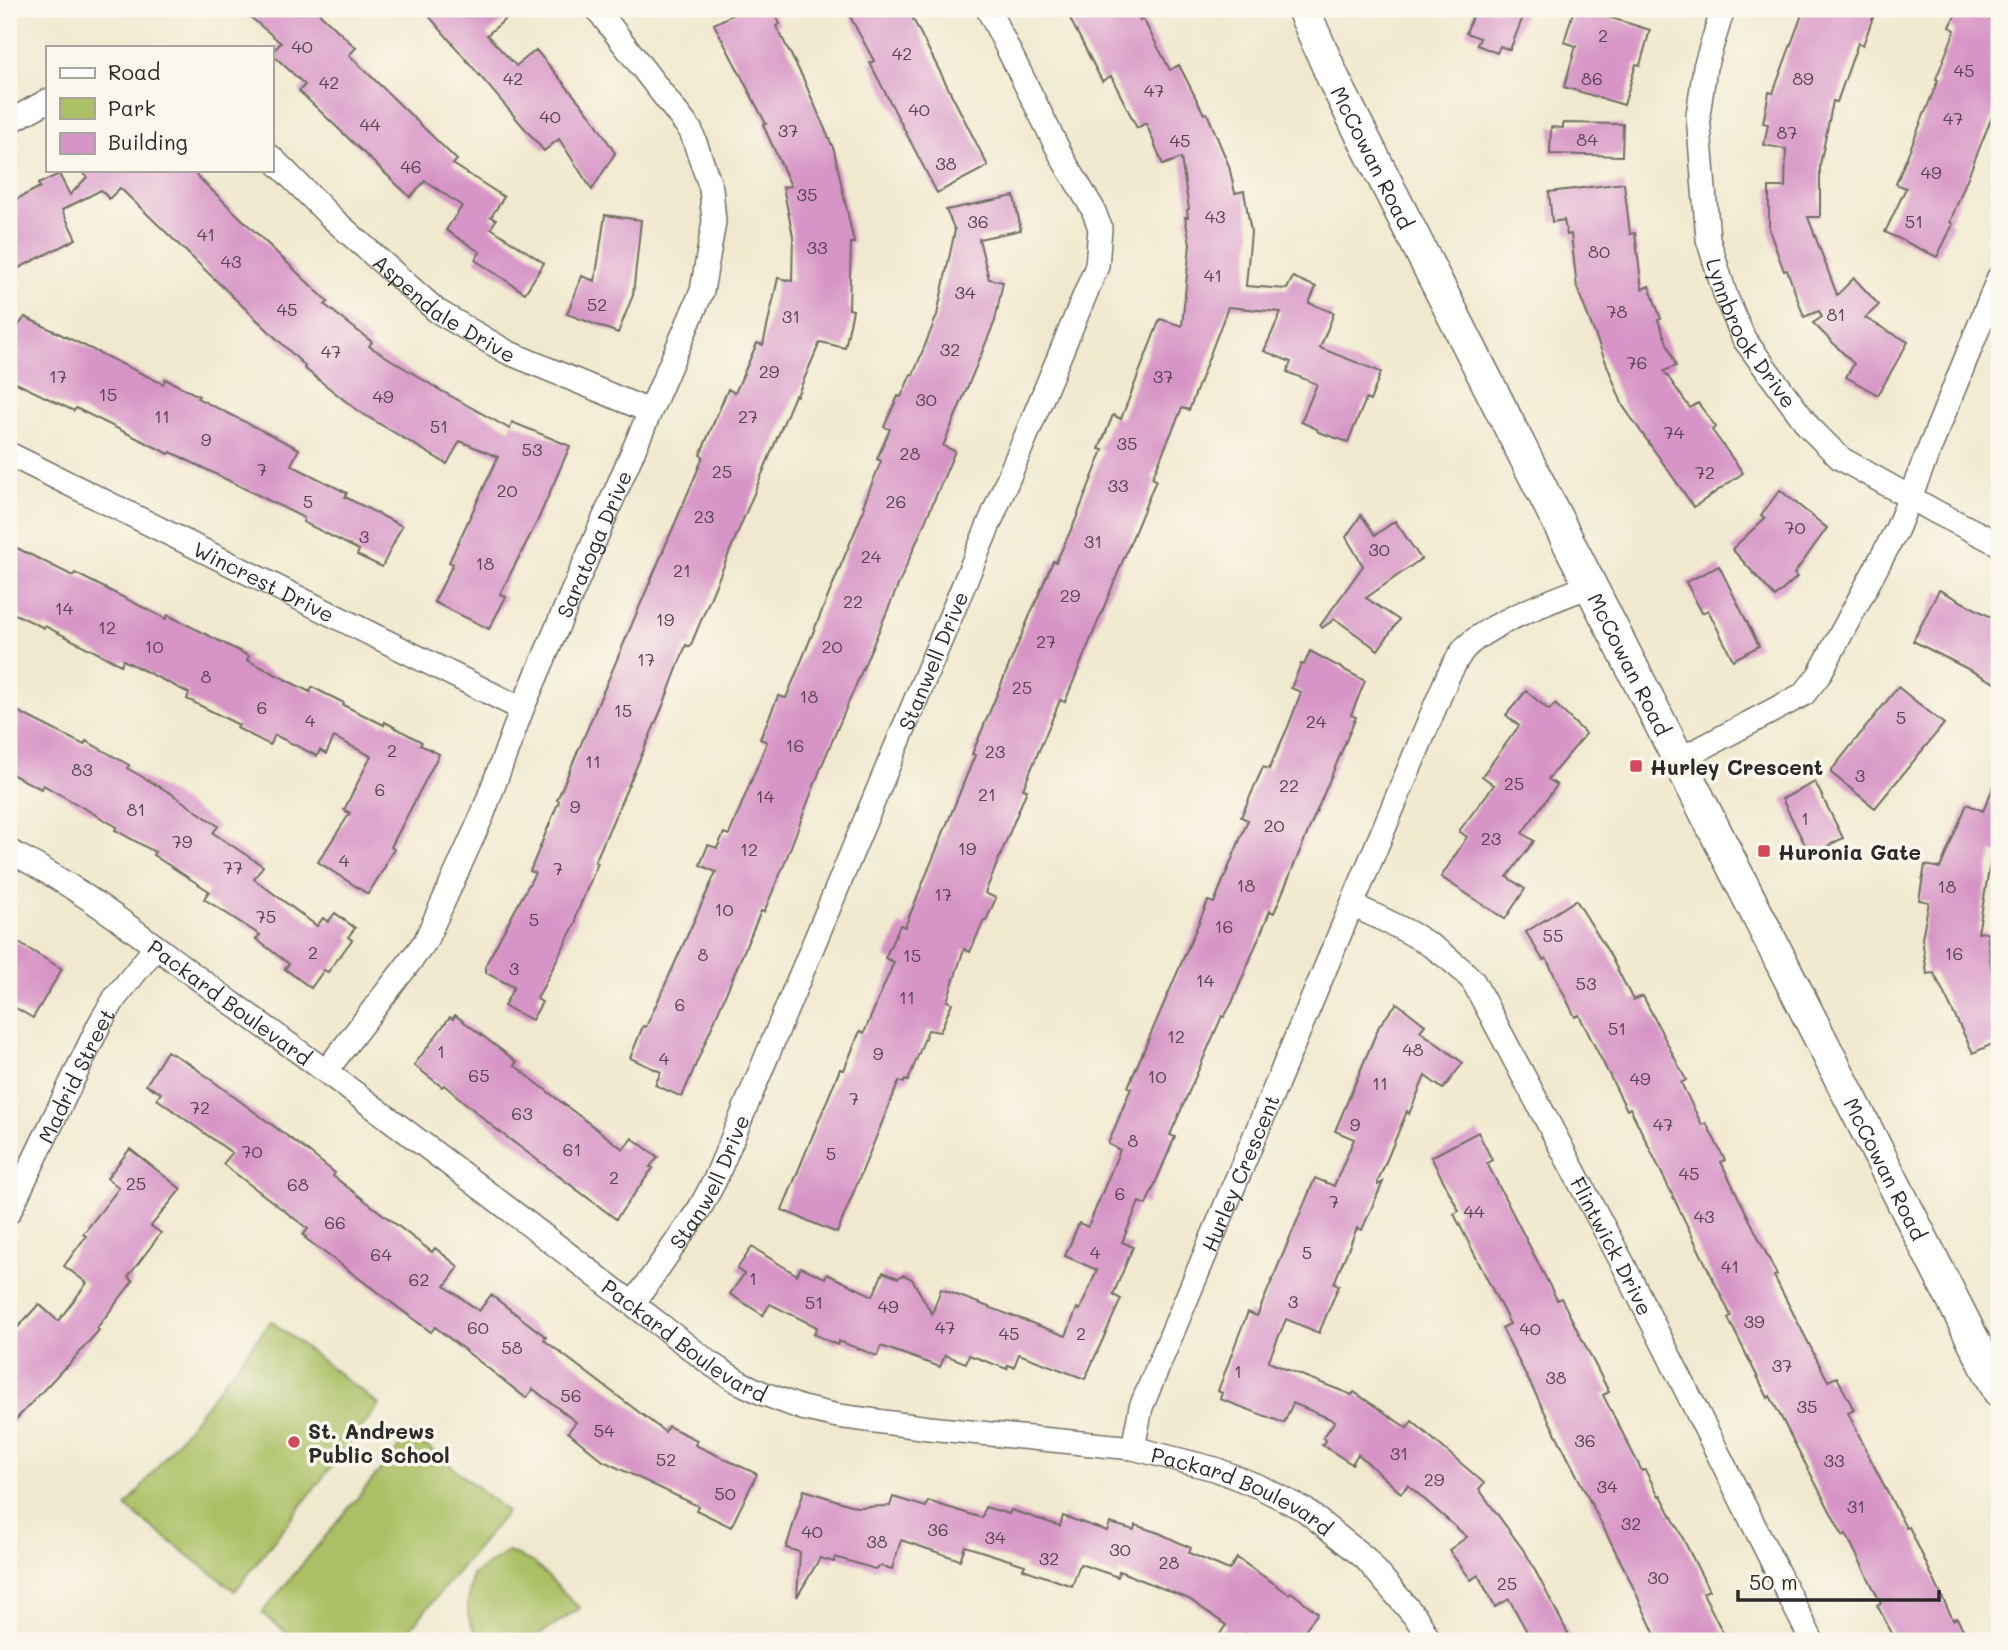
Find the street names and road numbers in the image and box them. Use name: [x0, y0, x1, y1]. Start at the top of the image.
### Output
street label: McCowan Road: [1326, 81, 1421, 233]
street label: Aspendale Drive: [368, 248, 520, 368]
street label: Lynnbrook Drive: [1701, 255, 1803, 413]
street label: Saratoga Drive: [550, 466, 637, 622]
street label: Wincrest Drive: [189, 534, 339, 627]
street label: Stanwell Drive: [891, 587, 973, 734]
street label: McCowan Road: [1583, 588, 1678, 740]
street label: Packard Boulevard: [143, 932, 318, 1070]
street label: Madrid Street: [31, 1003, 120, 1147]
street label: Hurley Crescent: [1194, 1090, 1284, 1255]
street label: McCowan Road: [1839, 1093, 1934, 1244]
street label: Stanwell Drive: [663, 1110, 755, 1253]
street label: Flintwick Drive: [1565, 1171, 1660, 1319]
street label: Packard Boulevard: [597, 1272, 772, 1407]
street label: Packard Boulevard: [1149, 1440, 1339, 1541]

